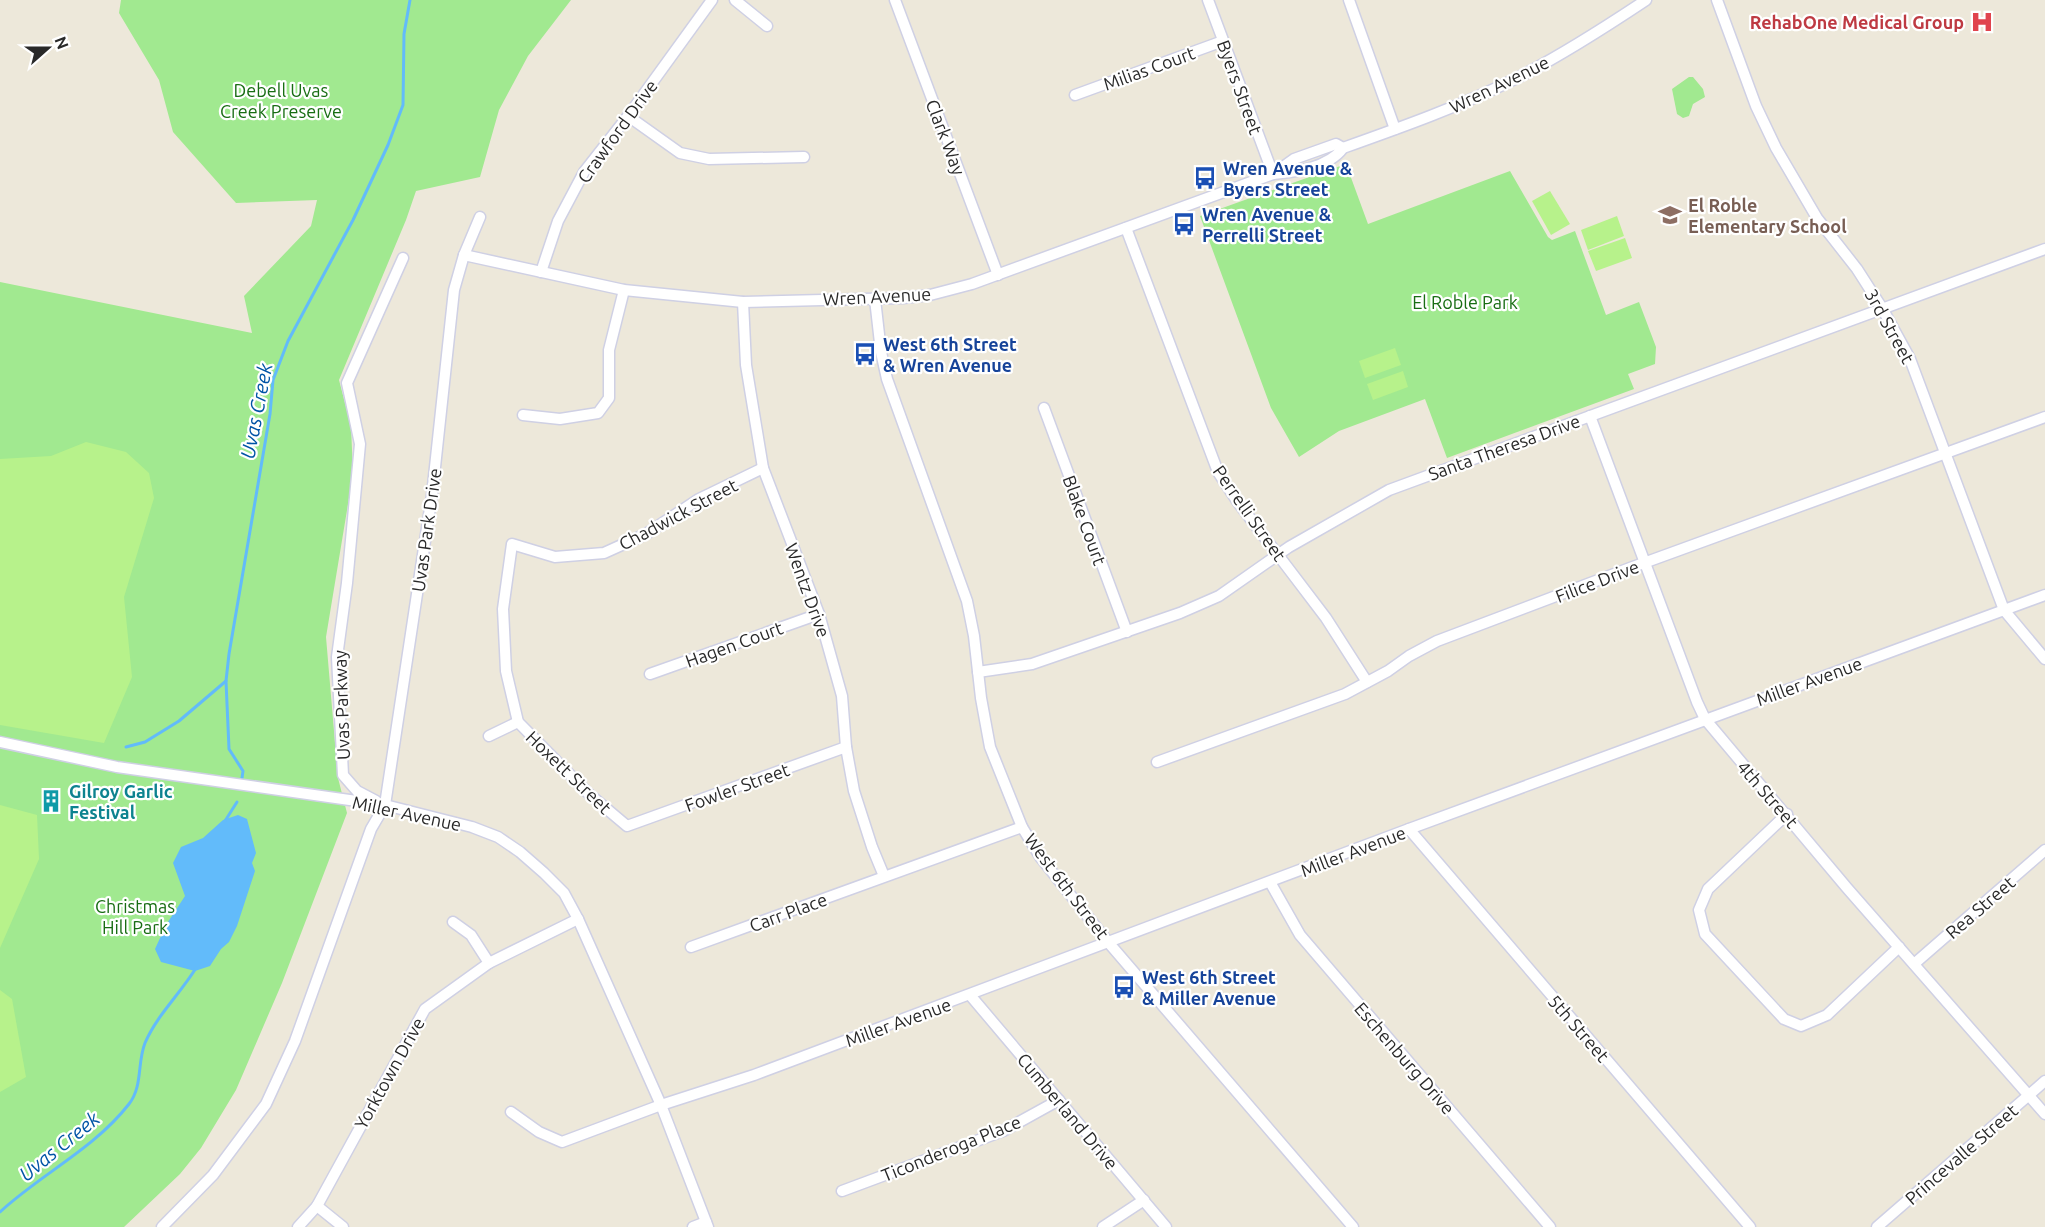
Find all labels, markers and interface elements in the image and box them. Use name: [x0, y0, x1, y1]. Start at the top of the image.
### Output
hospital icon: RehabOne Medical Group: [1969, 9, 1995, 35]
place label: RehabOne Medical Group: [1750, 12, 1964, 32]
north arrow: [18, 18, 78, 78]
text: N: [51, 34, 73, 51]
street label: Byers Street: [1214, 37, 1266, 137]
street label: Milias Court: [1100, 42, 1198, 94]
street label: Wren Avenue: [1446, 51, 1552, 117]
street label: Crawford Drive: [573, 76, 661, 186]
park label: Debell Uvas Creek Preserve: [220, 80, 342, 121]
street label: Clark Way: [922, 96, 970, 178]
place label: Wren Avenue & Byers Street: [1223, 158, 1353, 199]
bus stop icon: Wren Avenue & Byers Street: [1192, 165, 1218, 191]
place label: El Roble Elementary School: [1688, 195, 1847, 236]
school or university icon: El Roble Elementary School: [1657, 202, 1683, 228]
place label: Wren Avenue & Perrelli Street: [1202, 204, 1332, 245]
bus stop icon: Wren Avenue & Perrelli Street: [1171, 211, 1197, 237]
street label: Wren Avenue: [822, 283, 932, 309]
street label: 3rd Street: [1861, 285, 1919, 367]
park label: El Roble Park: [1412, 292, 1518, 312]
place label: West 6th Street & Wren Avenue: [883, 334, 1017, 375]
bus stop icon: West 6th Street & Wren Avenue: [852, 341, 878, 367]
water label: Uvas Creek: [235, 360, 277, 461]
street label: Santa Theresa Drive: [1425, 410, 1583, 484]
street label: Perrelli Street: [1210, 461, 1290, 565]
street label: Uvas Park Drive: [407, 467, 445, 593]
street label: Blake Court: [1060, 472, 1110, 568]
street label: Chadwick Street: [615, 474, 741, 554]
street label: Wentz Drive: [782, 540, 834, 640]
street label: Filice Drive: [1552, 556, 1642, 606]
street label: Hagen Court: [683, 617, 785, 671]
street label: Uvas Parkway: [329, 649, 353, 760]
street label: Miller Avenue: [1753, 653, 1865, 709]
street label: Hoxett Street: [522, 727, 616, 817]
street label: 4th Street: [1734, 757, 1802, 831]
street label: Fowler Street: [682, 759, 792, 815]
place label: Gilroy Garlic Festival: [69, 781, 173, 822]
building icon: Gilroy Garlic Festival: [38, 788, 64, 814]
street label: Miller Avenue: [351, 792, 463, 834]
street label: Miller Avenue: [1298, 822, 1408, 880]
street label: West 6th Street: [1021, 829, 1113, 943]
street label: Rea Street: [1941, 872, 2019, 942]
street label: Carr Place: [746, 889, 830, 935]
park label: Christmas Hill Park: [95, 896, 175, 937]
place label: West 6th Street & Miller Avenue: [1142, 967, 1276, 1008]
bus stop icon: West 6th Street & Miller Avenue: [1111, 974, 1137, 1000]
street label: 5th Street: [1545, 991, 1613, 1065]
street label: Miller Avenue: [842, 994, 954, 1050]
street label: Eschenburg Drive: [1351, 998, 1459, 1118]
street label: Yorktown Drive: [350, 1014, 428, 1132]
street label: Cumberland Drive: [1014, 1049, 1122, 1173]
street label: Princevalle Street: [1901, 1100, 2021, 1208]
water label: Uvas Creek: [14, 1106, 105, 1185]
street label: Ticonderoga Place: [878, 1111, 1024, 1185]

